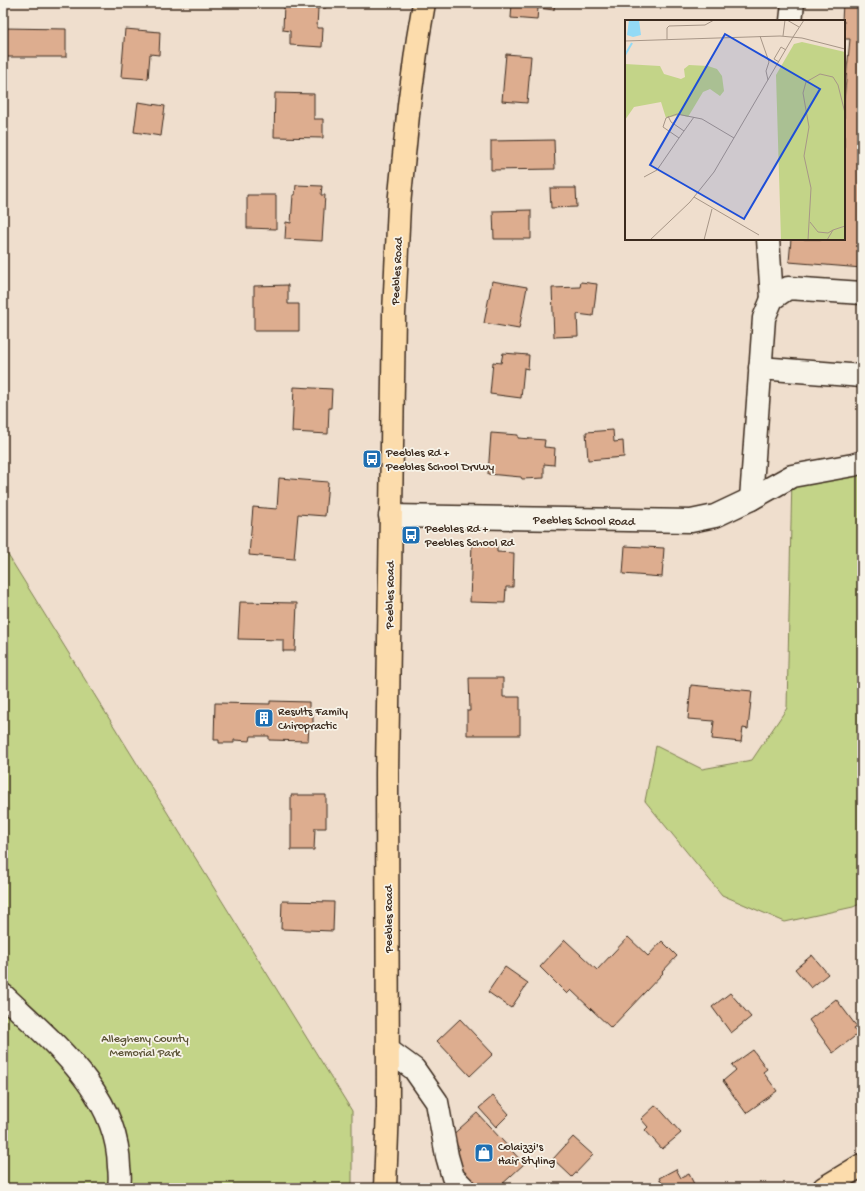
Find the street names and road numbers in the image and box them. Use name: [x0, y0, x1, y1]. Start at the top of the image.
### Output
street label: Peebles Road: [389, 236, 407, 306]
street label: Peebles School Road: [532, 514, 636, 530]
street label: Peebles Road: [383, 560, 399, 630]
street label: Peebles Road: [383, 884, 397, 954]

